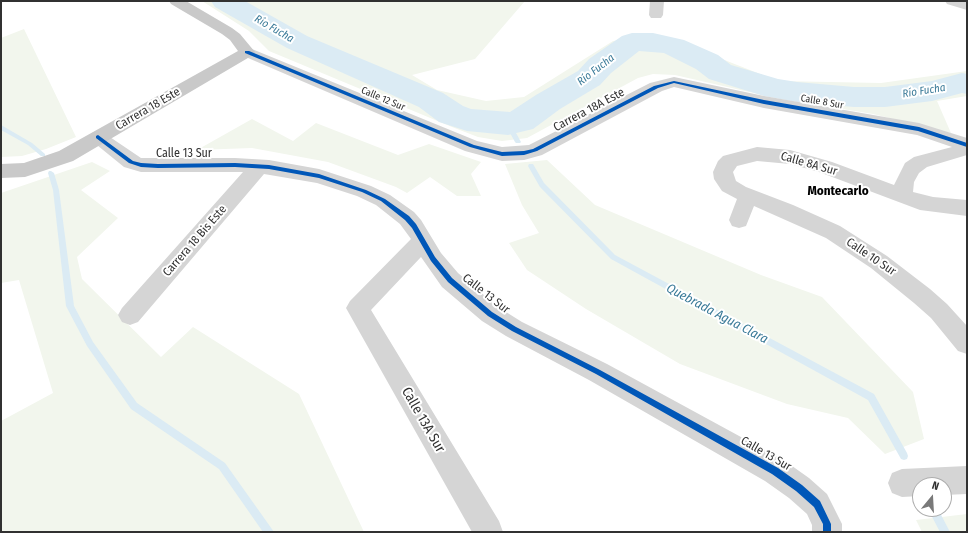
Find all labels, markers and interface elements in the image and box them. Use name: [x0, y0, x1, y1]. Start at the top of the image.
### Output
water label: Río Fucha: [252, 12, 296, 46]
water label: Río Fucha: [575, 51, 617, 89]
water label: Río Fucha: [902, 81, 946, 101]
street label: Calle 12 Sur: [359, 84, 407, 114]
street label: Carrera 18 Este: [113, 85, 183, 133]
street label: Carrera 18A Este: [551, 85, 627, 135]
street label: Calle 8 Sur: [800, 92, 844, 112]
street label: Calle 13 Sur: [156, 147, 212, 161]
street label: Calle 8A Sur: [779, 149, 839, 179]
district label: Montecarlo: [807, 183, 869, 199]
street label: Carrera 18 Bis Este: [160, 202, 230, 280]
street label: Calle 10 Sur: [843, 235, 899, 279]
street label: Calle 13 Sur: [459, 271, 513, 317]
water label: Quebrada Agua Clara: [664, 281, 770, 347]
street label: Calle 13A Sur: [398, 384, 448, 456]
street label: Calle 13 Sur: [738, 434, 794, 474]
north arrow: [912, 477, 952, 517]
text: N: [930, 479, 941, 493]

